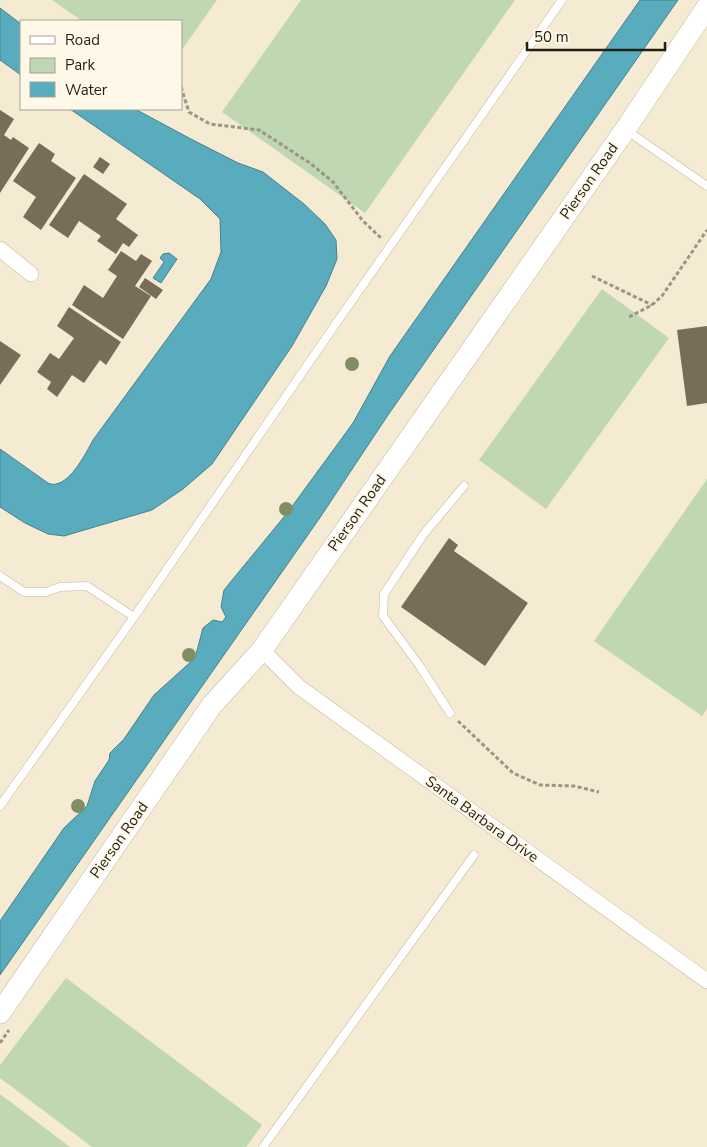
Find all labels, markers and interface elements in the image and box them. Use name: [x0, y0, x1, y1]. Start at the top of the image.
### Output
legend: [20, 20, 182, 110]
scale bar: [527, 20, 664, 52]
text: 50 m: [534, 27, 569, 47]
text: Road: [65, 30, 100, 50]
text: Park: [65, 55, 95, 75]
text: Water: [65, 80, 108, 100]
street label: Pierson Road: [555, 139, 623, 223]
street label: Pierson Road: [323, 471, 391, 555]
street label: Santa Barbara Drive: [421, 771, 543, 867]
street label: Pierson Road: [85, 798, 153, 882]

